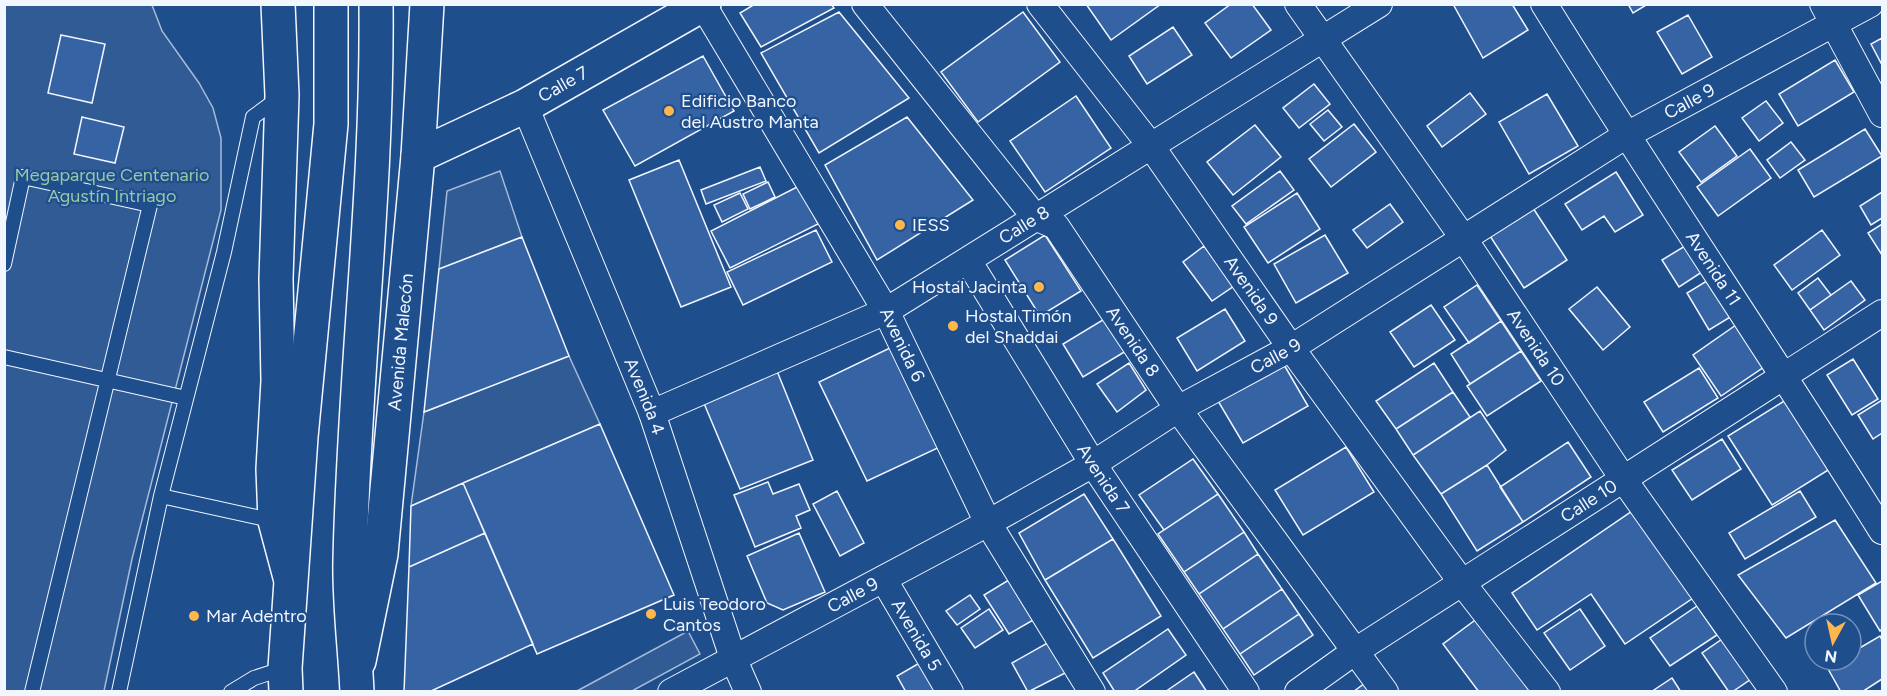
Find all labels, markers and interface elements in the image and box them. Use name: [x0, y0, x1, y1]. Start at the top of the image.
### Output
street label: Calle 7: [534, 61, 592, 107]
street label: Calle 9: [1660, 79, 1719, 124]
place label: Edificio Banco del Austro Manta: [681, 90, 819, 133]
marker: Edificio Banco del Austro Manta: [662, 104, 676, 118]
park label: Megaparque Centenario Agustín Intriago: [15, 164, 209, 207]
street label: Calle 8: [995, 201, 1053, 249]
place label: IESS: [912, 214, 950, 236]
marker: IESS: [893, 218, 907, 232]
street label: Avenida 11: [1681, 227, 1746, 310]
street label: Avenida 9: [1219, 251, 1283, 329]
street label: Avenida Malecón: [383, 272, 418, 412]
place label: Hostal Jacinta: [912, 276, 1027, 298]
marker: Hostal Jacinta: [1032, 280, 1046, 294]
street label: Avenida 8: [1101, 302, 1164, 381]
street label: Avenida 6: [875, 304, 929, 385]
place label: Hostal Timón del Shaddai: [965, 305, 1072, 348]
street label: Avenida 10: [1502, 305, 1570, 390]
marker: Hostal Timón del Shaddai: [946, 319, 960, 333]
street label: Calle 9: [1247, 333, 1305, 379]
street label: Avenida 4: [619, 355, 669, 437]
street label: Avenida 7: [1072, 440, 1134, 518]
street label: Calle 10: [1556, 475, 1622, 528]
street label: Calle 9: [824, 573, 882, 618]
place label: Luis Teodoro Cantos: [663, 593, 766, 636]
street label: Avenida 5: [887, 595, 946, 675]
place label: Mar Adentro: [206, 605, 307, 627]
marker: Luis Teodoro Cantos: [644, 607, 658, 621]
marker: Mar Adentro: [187, 609, 201, 623]
north arrow: [1803, 612, 1863, 672]
text: N: [1824, 646, 1838, 667]

